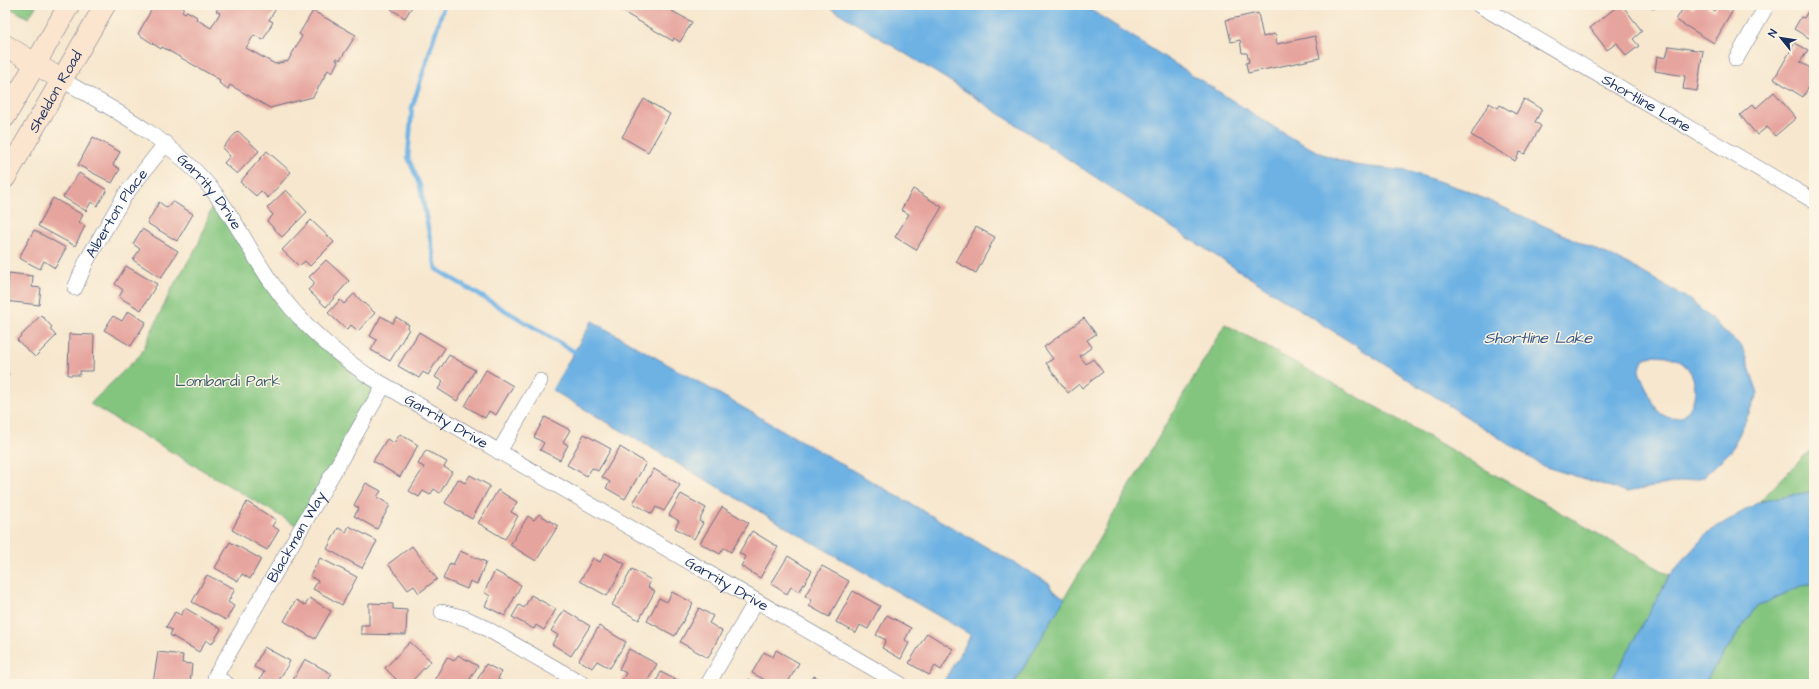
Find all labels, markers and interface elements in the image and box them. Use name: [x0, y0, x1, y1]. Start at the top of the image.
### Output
north arrow: [1761, 18, 1801, 58]
text: N: [1765, 26, 1781, 40]
street label: Sheldon Road: [23, 46, 87, 136]
street label: Shortline Lane: [1598, 69, 1695, 137]
street label: Garrity Drive: [173, 148, 247, 234]
street label: Alberton Place: [80, 164, 153, 261]
water label: Shortline Lake: [1484, 327, 1593, 349]
park label: Lombardi Park: [175, 371, 281, 392]
street label: Garrity Drive: [401, 389, 492, 454]
street label: Blackman Way: [262, 487, 332, 586]
street label: Garrity Drive: [681, 551, 772, 616]

